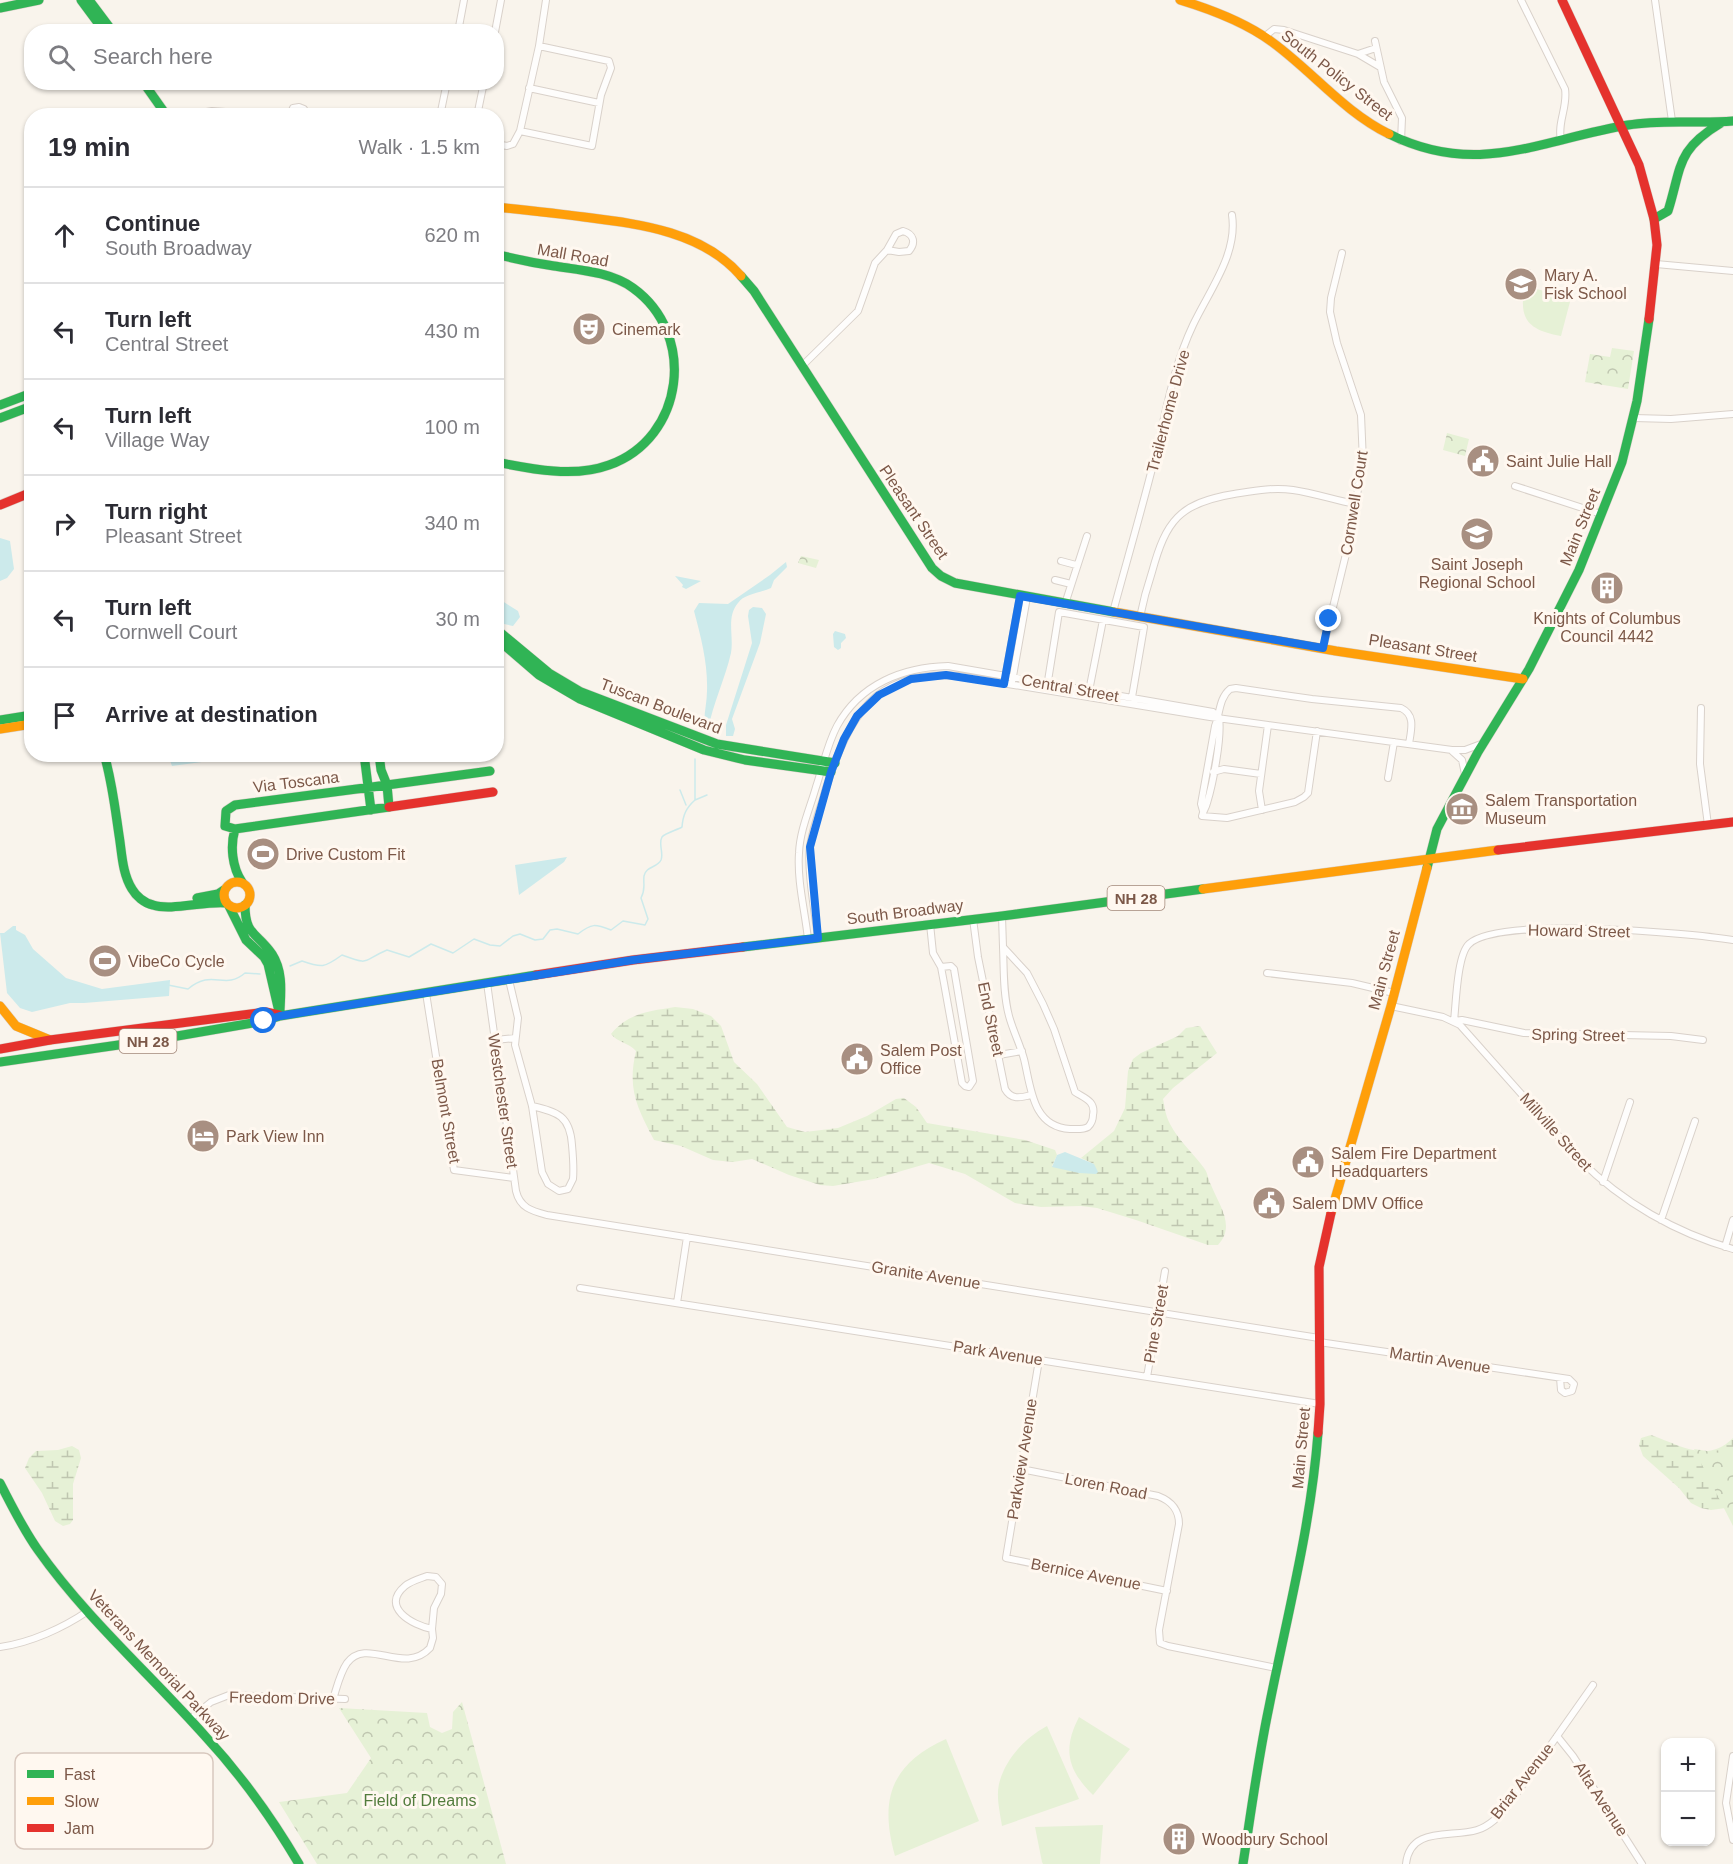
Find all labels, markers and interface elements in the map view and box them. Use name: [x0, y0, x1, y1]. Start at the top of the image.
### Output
search box: [24, 24, 504, 90]
street label: South Policy Street: [1278, 26, 1396, 124]
icon: search: [45, 41, 78, 74]
text: Search here: [93, 44, 213, 69]
text: 19 min: [48, 132, 130, 162]
text: Walk · 1.5 km: [359, 136, 480, 158]
text: Continue: [105, 211, 200, 236]
icon: ahead: [48, 219, 81, 252]
text: 620 m: [424, 224, 480, 246]
text: South Broadway: [105, 237, 252, 259]
street label: Mall Road: [536, 240, 610, 270]
school or university icon: Mary A. Fisk School: [1503, 266, 1539, 302]
place label: Mary A. Fisk School: [1544, 267, 1627, 302]
text: Turn left: [105, 307, 191, 332]
theatre icon: Cinemark: [571, 311, 607, 347]
icon: left: [48, 315, 81, 348]
text: 430 m: [424, 320, 480, 342]
place label: Cinemark: [612, 321, 681, 338]
text: Central Street: [105, 333, 228, 355]
street label: Trailerhome Drive: [1143, 348, 1193, 474]
text: Turn left: [105, 403, 191, 428]
icon: left: [48, 411, 81, 444]
text: 100 m: [424, 416, 480, 438]
text: Village Way: [105, 429, 210, 451]
public building icon: Saint Julie Hall: [1465, 443, 1501, 479]
street label: Cornwell Court: [1337, 449, 1371, 557]
place label: Saint Julie Hall: [1506, 453, 1612, 470]
street label: Pleasant Street: [876, 462, 952, 563]
street label: Main Street: [1557, 485, 1603, 568]
text: Turn right: [105, 499, 207, 524]
icon: right: [48, 507, 81, 540]
text: 340 m: [424, 512, 480, 534]
school or university icon: Saint Joseph Regional School: [1459, 516, 1495, 552]
text: Pleasant Street: [105, 525, 242, 547]
place label: Saint Joseph Regional School: [1419, 556, 1535, 591]
building icon: Knights of Columbus Council 4442: [1589, 570, 1625, 606]
text: Turn left: [105, 595, 191, 620]
icon: left: [48, 603, 81, 636]
route end: [1315, 605, 1341, 631]
text: 30 m: [436, 608, 480, 630]
place label: Knights of Columbus Council 4442: [1533, 610, 1681, 645]
text: Cornwell Court: [105, 621, 237, 643]
street label: Pleasant Street: [1368, 631, 1479, 665]
street label: Central Street: [1020, 671, 1121, 705]
street label: Tuscan Boulevard: [598, 675, 724, 737]
icon: arrive: [48, 699, 81, 732]
text: Arrive at destination: [105, 702, 318, 727]
street label: Via Toscana: [252, 768, 340, 796]
museum icon: Salem Transportation Museum: [1444, 791, 1480, 827]
place label: Salem Transportation Museum: [1485, 792, 1637, 827]
sports icon: Drive Custom Fit: [245, 836, 281, 872]
place label: Drive Custom Fit: [286, 846, 406, 863]
road number: NH 28: [1108, 886, 1164, 910]
street label: South Broadway: [846, 896, 964, 928]
street label: Howard Street: [1528, 922, 1631, 940]
street label: Main Street: [1365, 928, 1403, 1012]
sports icon: VibeCo Cycle: [87, 943, 123, 979]
place label: VibeCo Cycle: [128, 953, 225, 970]
street label: End Street: [975, 980, 1007, 1058]
route start: [250, 1007, 276, 1033]
street label: Spring Street: [1531, 1026, 1625, 1044]
road number: NH 28: [120, 1029, 176, 1053]
street label: Westchester Street: [485, 1033, 521, 1170]
public building icon: Salem Post Office: [839, 1041, 875, 1077]
place label: Salem Post Office: [880, 1042, 962, 1077]
street label: Belmont Street: [428, 1057, 464, 1165]
street label: Millville Street: [1517, 1090, 1596, 1175]
hotel icon: Park View Inn: [185, 1118, 221, 1154]
place label: Park View Inn: [226, 1128, 324, 1145]
public building icon: Salem Fire Department Headquarters: [1290, 1144, 1326, 1180]
place label: Salem Fire Department Headquarters: [1331, 1145, 1497, 1180]
public building icon: Salem DMV Office: [1251, 1185, 1287, 1221]
place label: Salem DMV Office: [1292, 1195, 1423, 1212]
street label: Granite Avenue: [870, 1258, 982, 1292]
street label: Pine Street: [1141, 1283, 1171, 1364]
street label: Park Avenue: [952, 1338, 1044, 1368]
street label: Martin Avenue: [1388, 1344, 1492, 1376]
street label: Parkview Avenue: [1004, 1397, 1040, 1521]
street label: Main Street: [1289, 1406, 1313, 1489]
street label: Loren Road: [1063, 1470, 1149, 1502]
street label: Bernice Avenue: [1030, 1555, 1143, 1593]
street label: Veterans Memorial Parkway: [85, 1586, 233, 1744]
street label: Freedom Drive: [229, 1689, 335, 1707]
map controls: [1661, 1738, 1715, 1846]
button: +: [1661, 1738, 1715, 1792]
street label: Briar Avenue: [1487, 1740, 1557, 1822]
legend: [15, 1753, 213, 1849]
street label: Alta Avenue: [1571, 1759, 1631, 1839]
text: Fast: [64, 1766, 96, 1783]
park label: Field of Dreams: [364, 1792, 476, 1809]
button: −: [1661, 1792, 1715, 1846]
text: Slow: [64, 1793, 99, 1810]
text: Jam: [64, 1820, 94, 1837]
building icon: Woodbury School: [1161, 1821, 1197, 1857]
place label: Woodbury School: [1202, 1831, 1328, 1848]

